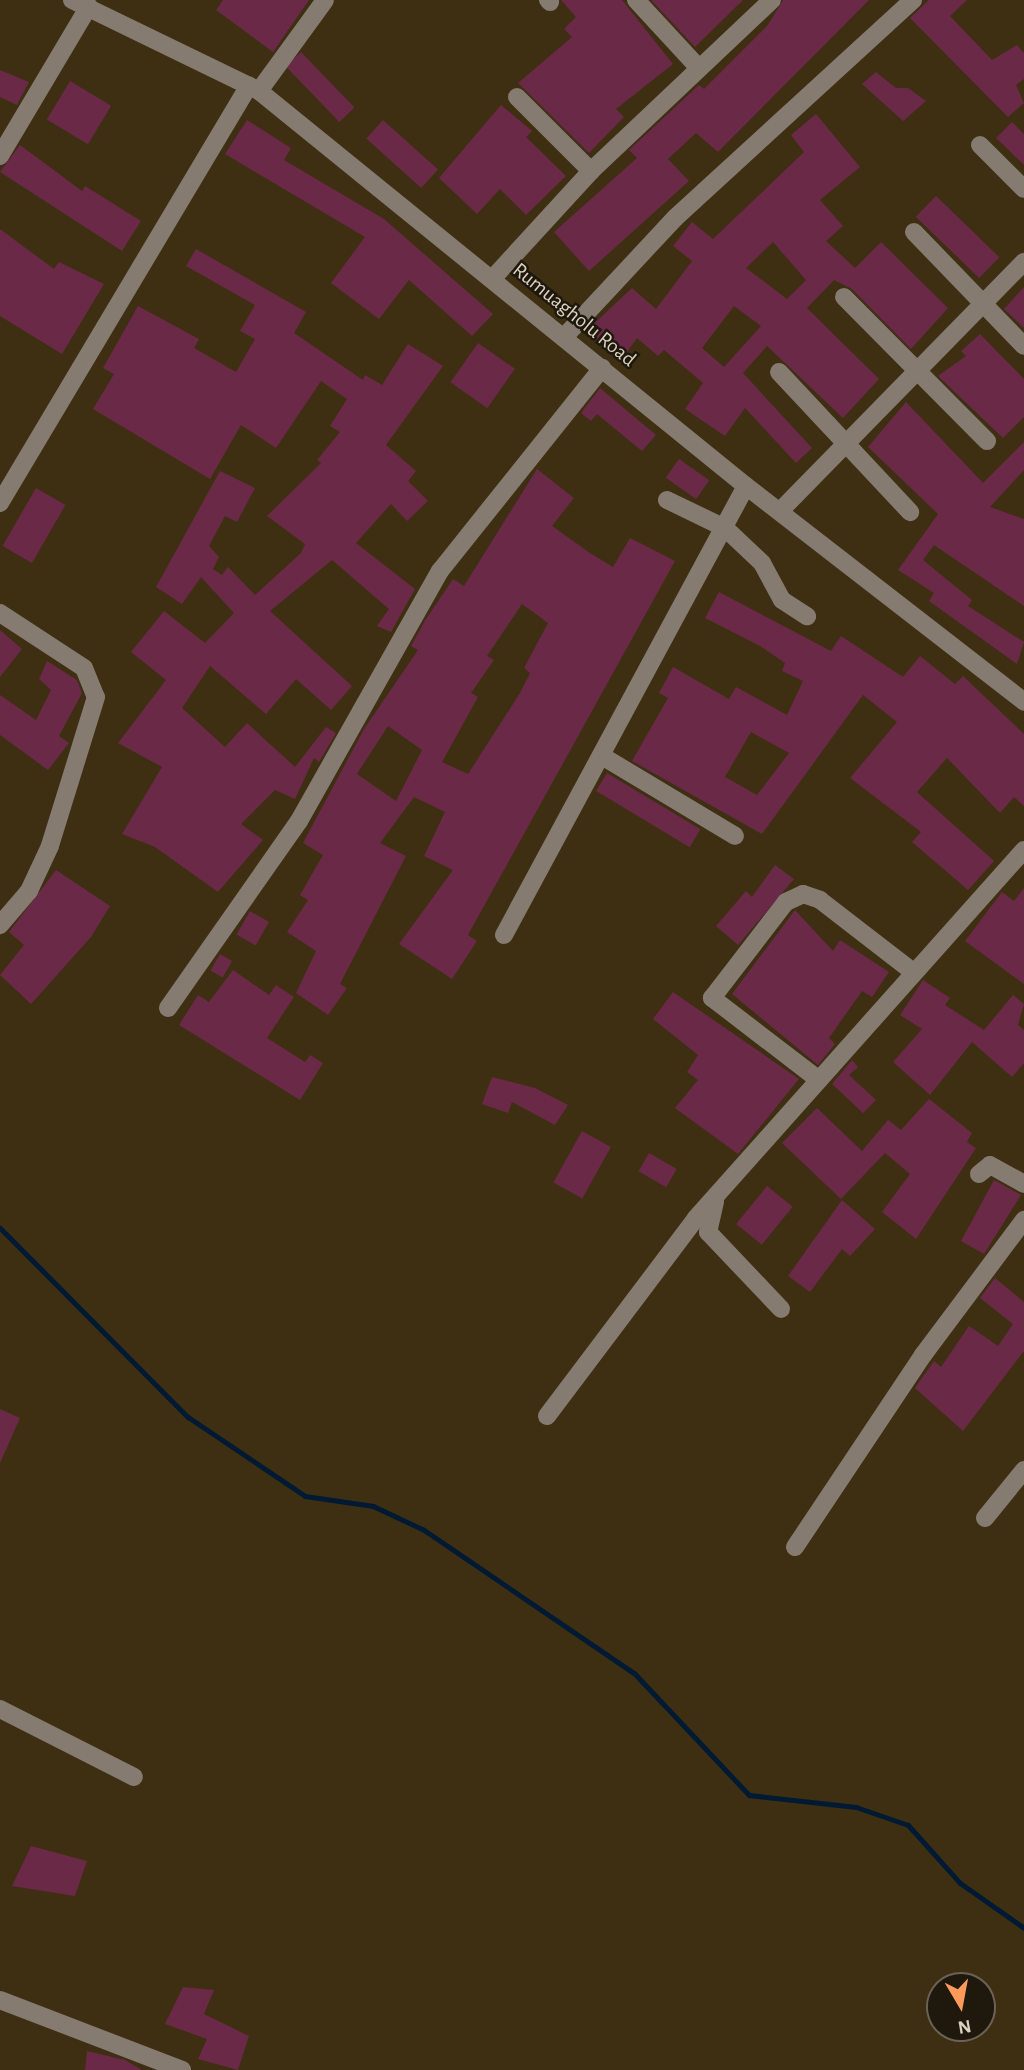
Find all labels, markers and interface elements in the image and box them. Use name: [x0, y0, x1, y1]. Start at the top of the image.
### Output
street label: Rumuagholu Road: [507, 258, 641, 372]
north arrow: [926, 1972, 996, 2042]
text: N: [956, 2016, 973, 2037]

